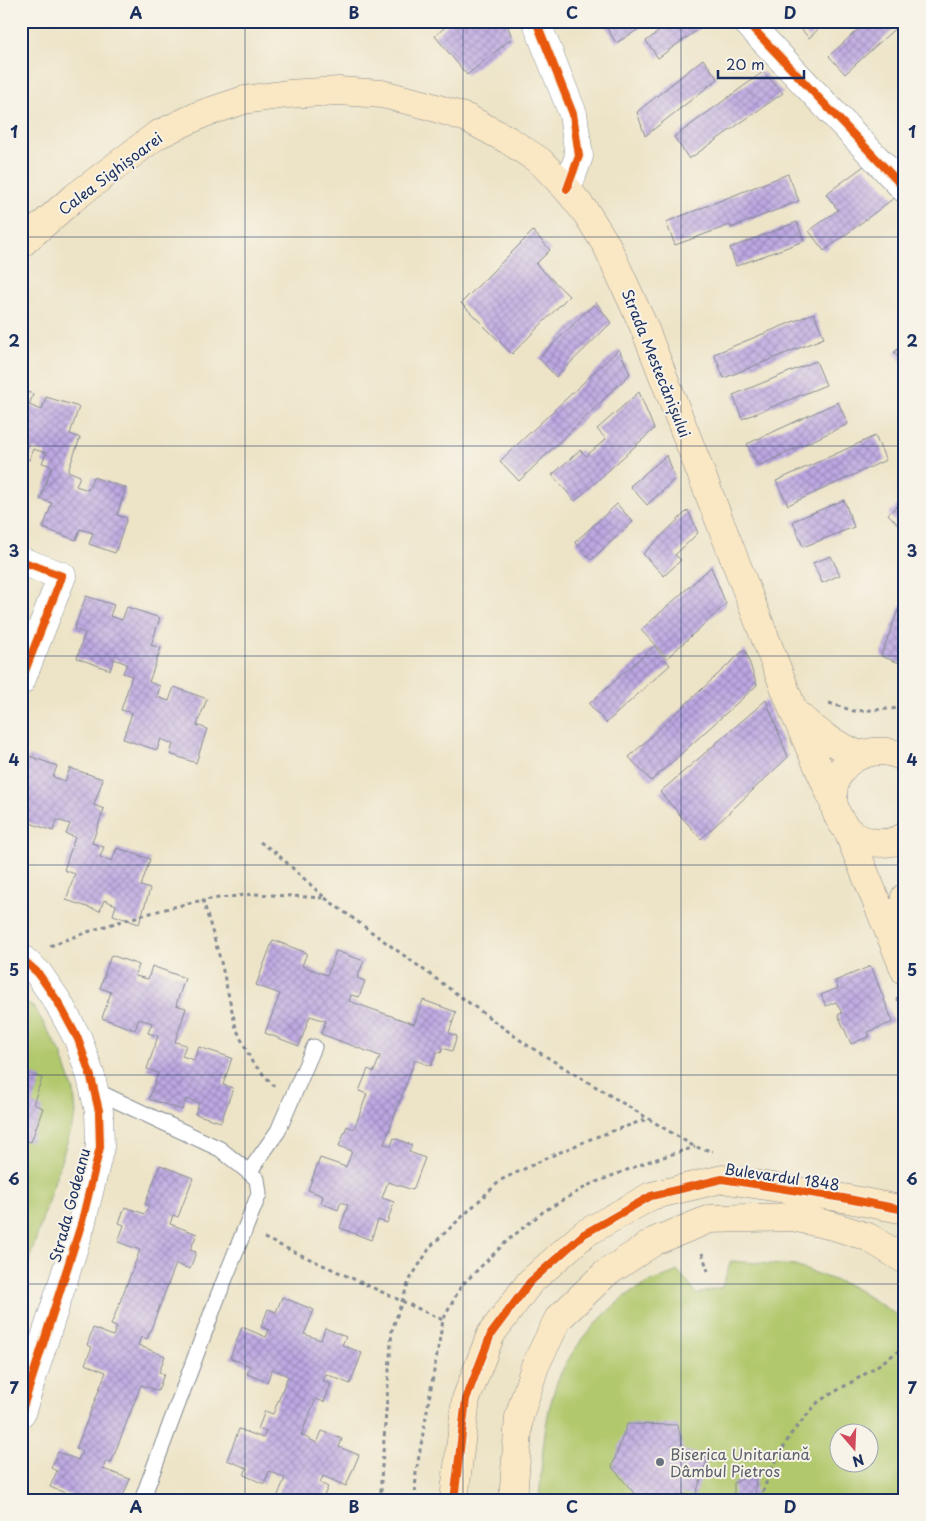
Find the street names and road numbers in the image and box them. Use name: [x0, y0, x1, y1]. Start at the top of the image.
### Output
street label: Calea Sighișoarei: [53, 126, 167, 220]
street label: Strada Mestecănișului: [617, 285, 697, 441]
street label: Strada Godeanu: [43, 1145, 95, 1265]
street label: Bulevardul 1848: [723, 1157, 841, 1195]

